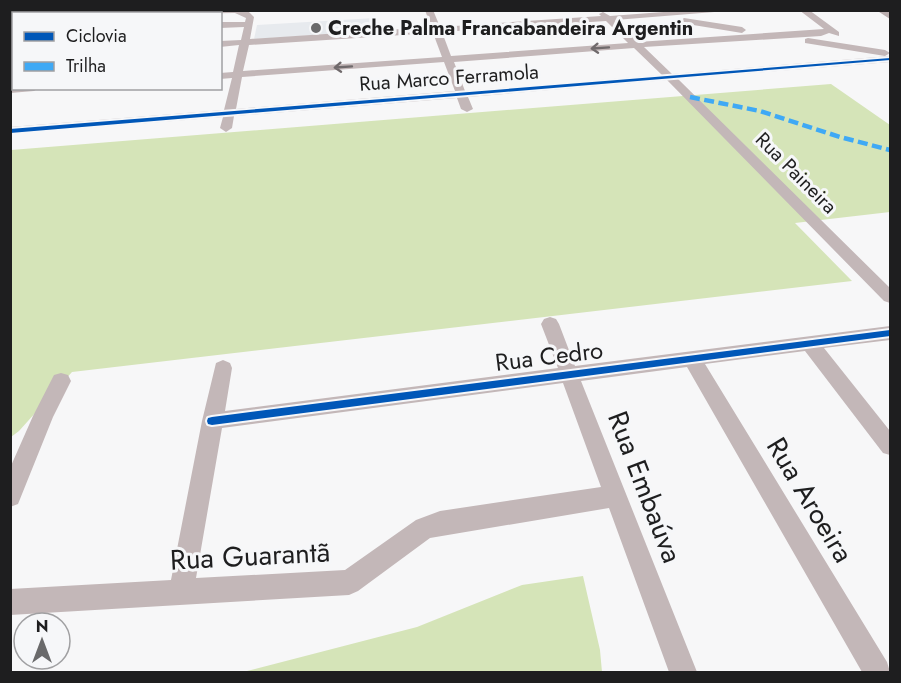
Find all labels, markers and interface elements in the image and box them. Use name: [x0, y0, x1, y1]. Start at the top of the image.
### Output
legend: [12, 12, 222, 90]
place label: Creche Palma Francabandeira Argentin: [328, 14, 693, 43]
marker: Creche Palma Francabandeira Argentin: [309, 21, 323, 35]
text: Ciclovia: [66, 23, 127, 49]
one-way arrow: [591, 43, 611, 54]
text: Trilha: [66, 53, 106, 79]
street label: Rua Marco Ferramola: [358, 57, 540, 99]
one-way arrow: [334, 62, 353, 73]
street label: Rua Paineira: [749, 126, 843, 220]
street label: Rua Cedro: [493, 332, 605, 380]
street label: Rua Embaúva: [597, 405, 693, 569]
street label: Rua Aroeira: [756, 429, 864, 571]
street label: Rua Guarantã: [169, 531, 331, 581]
north arrow: [12, 611, 72, 671]
text: N: [36, 615, 48, 638]

